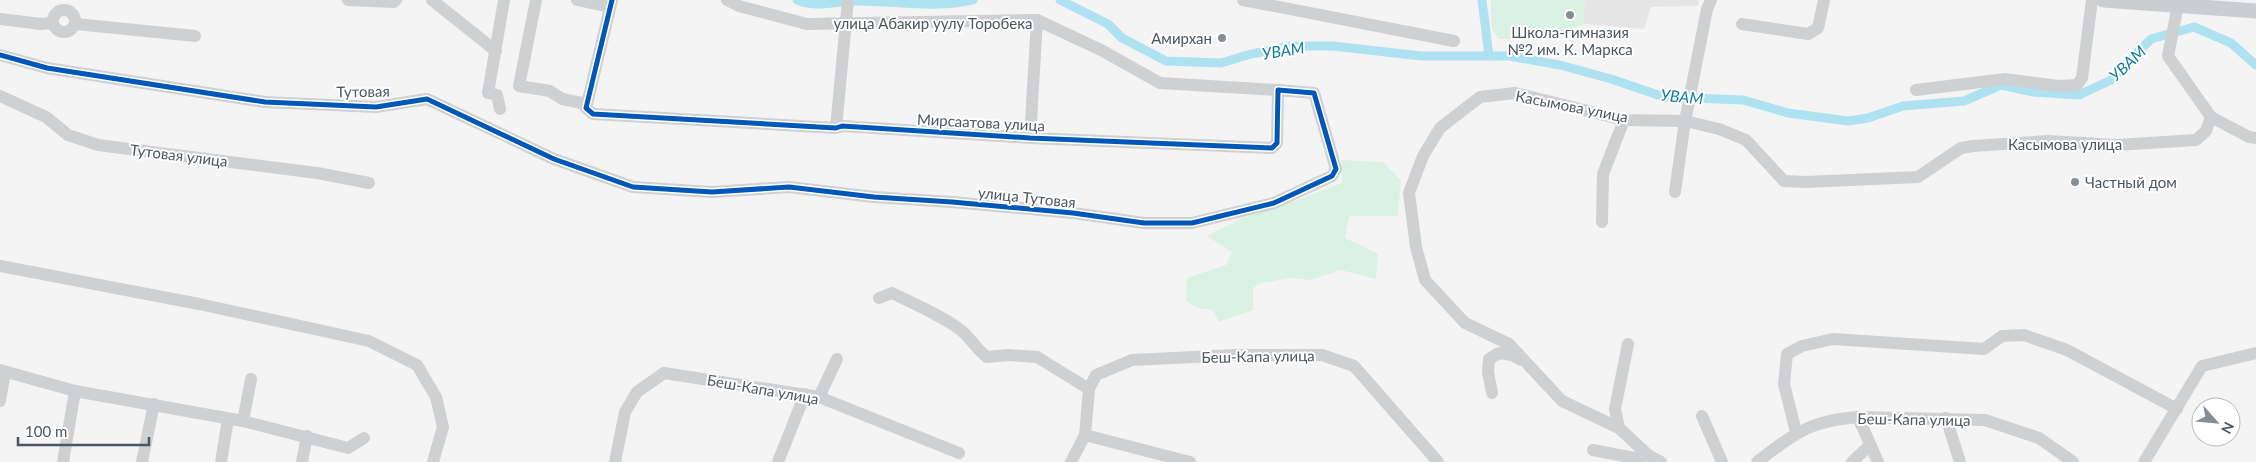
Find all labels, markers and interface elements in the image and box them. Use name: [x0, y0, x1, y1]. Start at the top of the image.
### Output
marker: Школа-гимназия №2 им. К. Маркса: [1564, 9, 1576, 21]
street label: улица Абакир уулу Торобека: [834, 14, 1032, 32]
place label: Школа-гимназия №2 им. К. Маркса: [1507, 23, 1633, 58]
place label: Амирхан: [1151, 29, 1212, 47]
marker: Амирхан: [1216, 32, 1228, 44]
water label: УВАМ: [1260, 37, 1306, 63]
water label: УВАМ: [2105, 41, 2149, 85]
street label: Тутовая: [336, 82, 390, 100]
water label: УВАМ: [1660, 85, 1704, 107]
street label: Касымова улица: [1514, 86, 1630, 126]
street label: Мирсаатова улица: [916, 110, 1046, 134]
street label: Касымова улица: [2008, 135, 2122, 153]
street label: Тутовая улица: [129, 140, 229, 170]
place label: Частный дом: [2085, 173, 2177, 191]
marker: Частный дом: [2069, 176, 2081, 188]
street label: улица Тутовая: [977, 183, 1077, 211]
street label: Беш-Капа улица: [1201, 346, 1315, 366]
street label: Беш-Капа улица: [706, 370, 820, 408]
north arrow: [2191, 397, 2241, 447]
street label: Беш-Капа улица: [1857, 409, 1971, 429]
scale bar: [18, 414, 149, 446]
text: N: [2218, 419, 2238, 437]
text: 100 m: [25, 422, 67, 440]

